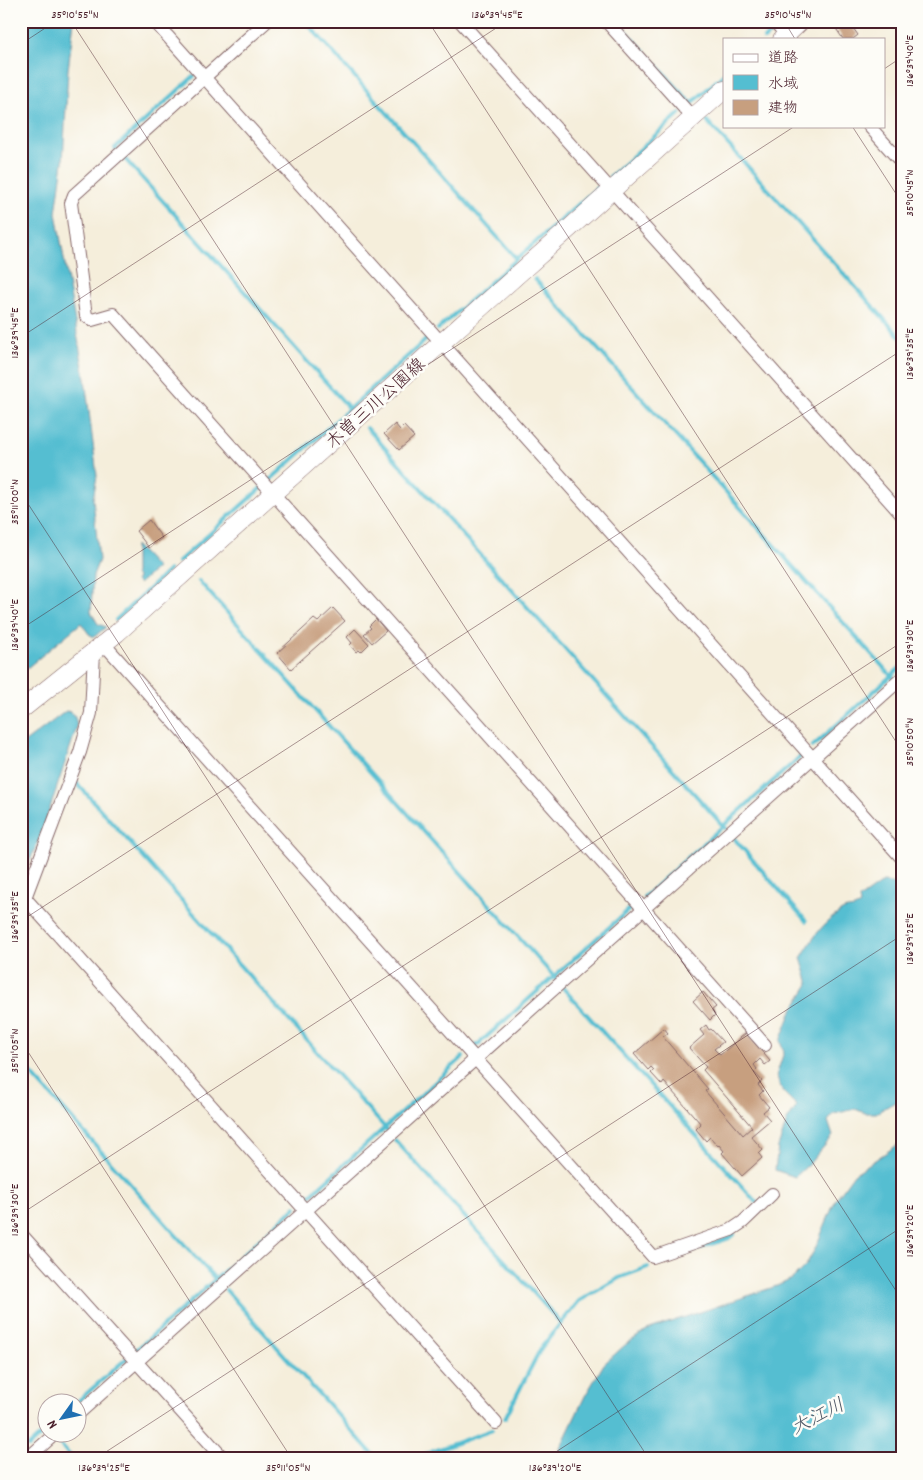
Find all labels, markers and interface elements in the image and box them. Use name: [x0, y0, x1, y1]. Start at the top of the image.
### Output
text: 35°10'55"N: [51, 7, 99, 24]
text: 136°39'45"E: [471, 7, 523, 24]
text: 35°10'45"N: [764, 7, 812, 24]
text: 136°39'40"E: [902, 34, 919, 87]
legend: [723, 38, 886, 128]
text: 道路: [768, 48, 798, 70]
text: 水域: [768, 74, 798, 96]
text: 建物: [768, 98, 798, 120]
text: 35°10'45"N: [902, 169, 919, 217]
text: 136°39'45"E: [7, 307, 24, 359]
text: 136°39'35"E: [902, 328, 919, 380]
street label: 木曽三川公園線: [321, 353, 432, 456]
text: 35°11'00"N: [7, 479, 24, 525]
text: 136°39'40"E: [7, 598, 24, 651]
text: 136°39'30"E: [902, 619, 919, 672]
text: 35°10'50"N: [902, 718, 919, 766]
text: 136°39'35"E: [7, 891, 24, 943]
text: 136°39'25"E: [902, 913, 919, 965]
text: 35°11'05"N: [7, 1029, 24, 1073]
text: 136°39'30"E: [7, 1183, 24, 1236]
text: 136°39'20"E: [902, 1204, 919, 1257]
north arrow: [38, 1392, 88, 1442]
water label: 大江川: [787, 1393, 850, 1443]
text: N: [42, 1416, 63, 1432]
text: 136°39'25"E: [78, 1460, 130, 1477]
text: 35°11'05"N: [266, 1460, 310, 1477]
text: 136°39'20"E: [529, 1460, 582, 1477]

